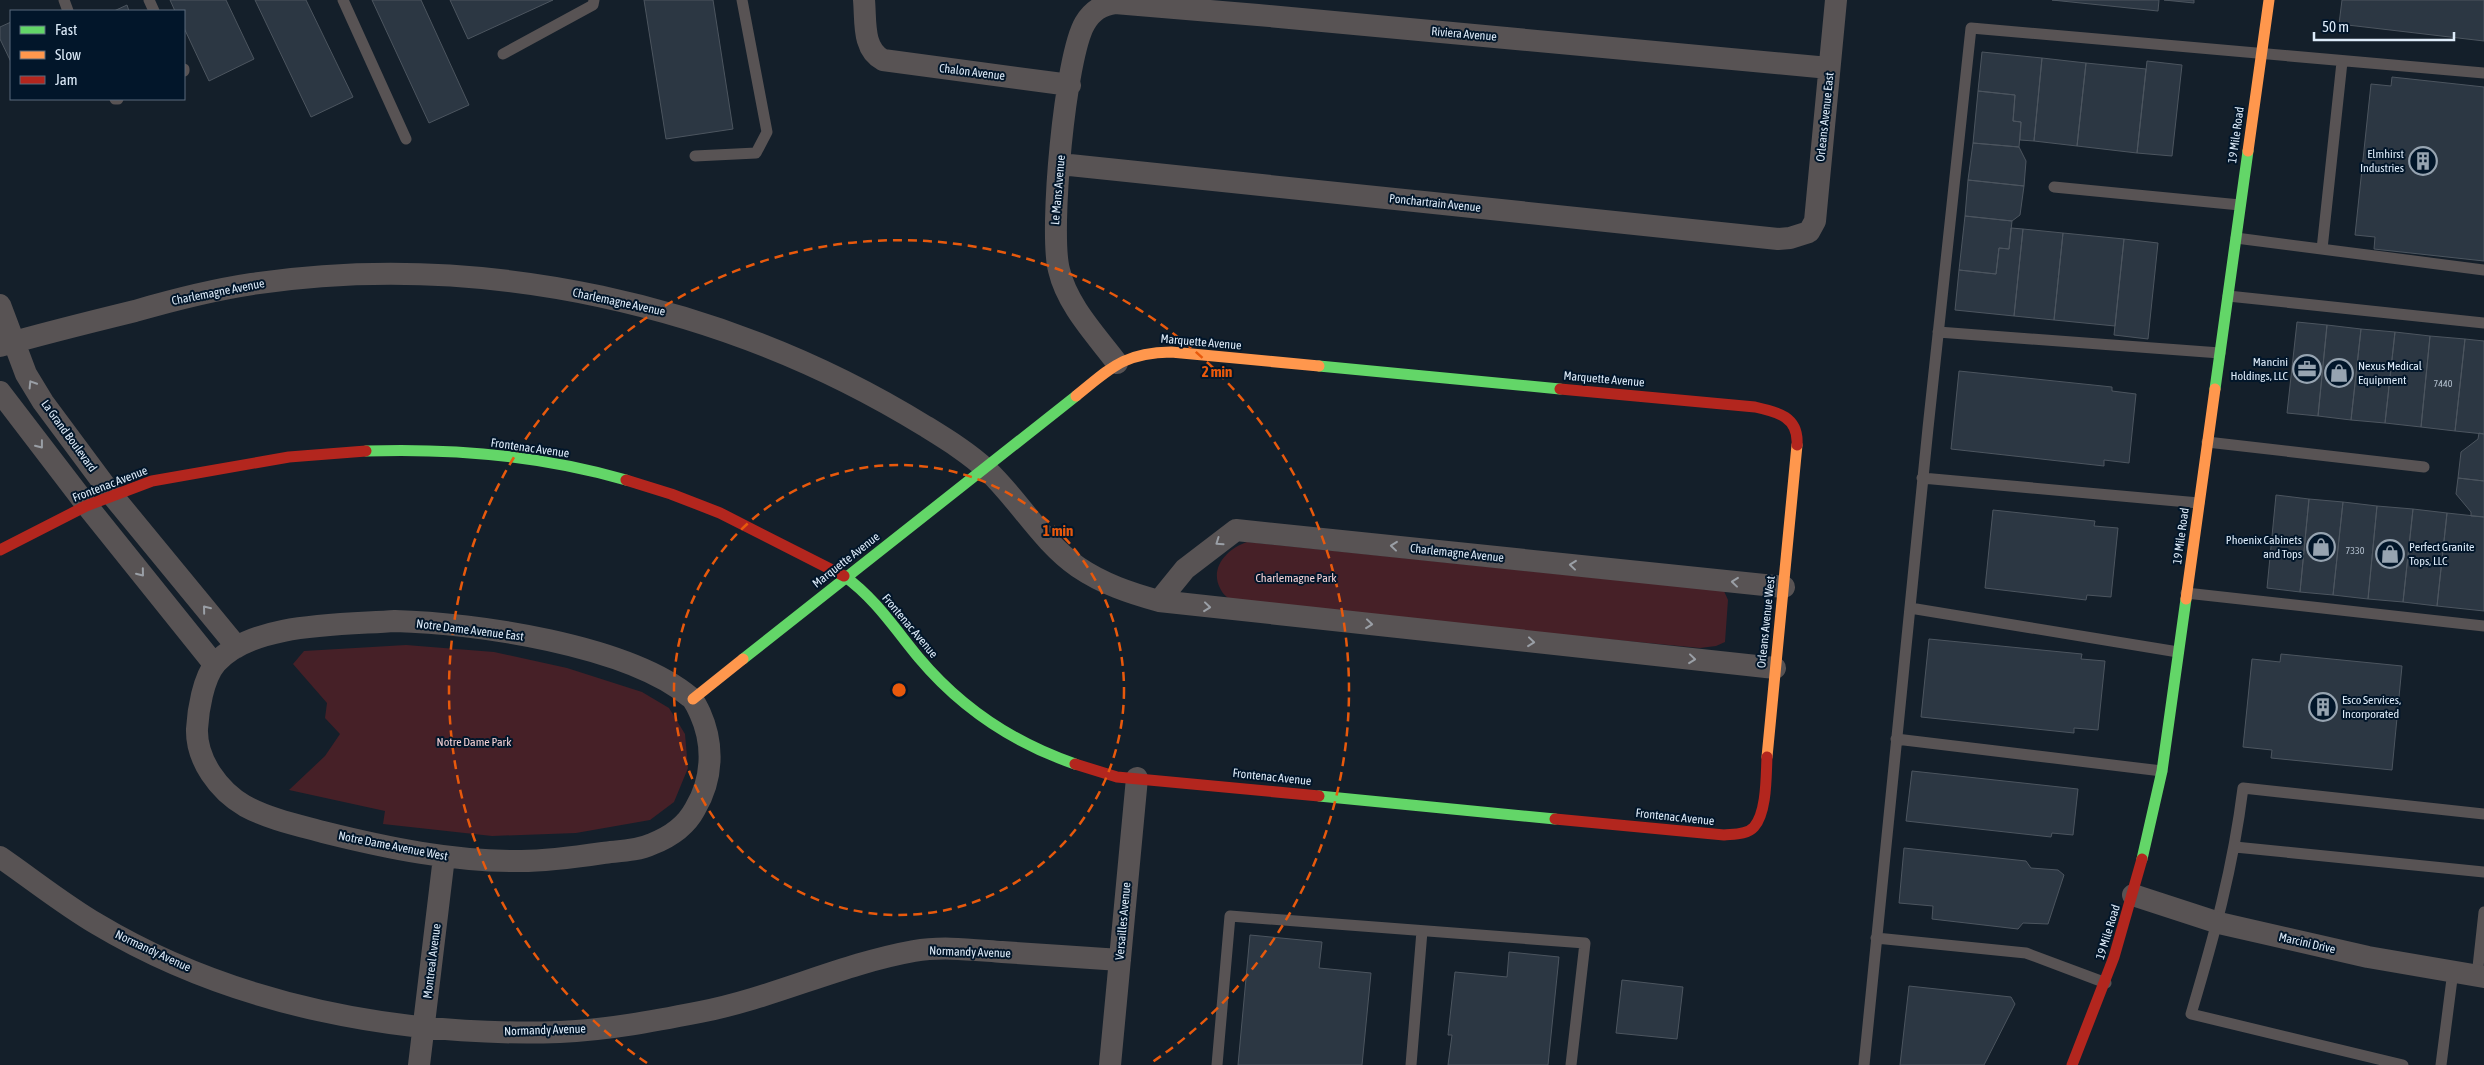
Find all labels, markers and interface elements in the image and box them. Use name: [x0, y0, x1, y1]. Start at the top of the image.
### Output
legend: [10, 10, 185, 100]
scale bar: [2314, 10, 2454, 42]
text: 50 m: [2322, 18, 2349, 35]
text: Fast: [55, 21, 77, 38]
street label: Riviera Avenue: [1431, 24, 1497, 44]
text: Slow: [55, 46, 81, 63]
street label: Chalon Avenue: [938, 61, 1006, 83]
text: Jam: [55, 71, 78, 88]
street label: Orleans Avenue East: [1813, 71, 1837, 162]
street label: 19 Mile Road: [2225, 106, 2247, 164]
building icon: Elmhirst Industries: [2408, 146, 2438, 176]
place label: Elmhirst Industries: [2360, 147, 2405, 175]
street label: Le Mans Avenue: [1048, 154, 1068, 226]
street label: Ponchartrain Avenue: [1388, 191, 1482, 215]
street label: Charlemagne Avenue: [170, 276, 266, 308]
street label: Charlemagne Avenue: [571, 285, 667, 319]
street label: Marquette Avenue: [1160, 331, 1242, 353]
office icon: Mancini Holdings, LLC: [2292, 354, 2322, 384]
place label: Mancini Holdings, LLC: [2230, 355, 2289, 383]
shop icon: Nexus Medical Equipment: [2324, 358, 2354, 388]
place label: Nexus Medical Equipment: [2358, 359, 2423, 387]
text: 2 min: [1202, 363, 1232, 380]
street label: Marquette Avenue: [1563, 368, 1645, 390]
house number: 7440: [2434, 378, 2453, 389]
one-way arrow: [29, 380, 39, 389]
street label: La Grand Boulevard: [38, 397, 100, 475]
street label: Frontenac Avenue: [490, 436, 570, 460]
one-way arrow: [34, 439, 43, 449]
street label: Frontenac Avenue: [71, 463, 149, 505]
street label: 19 Mile Road: [2170, 507, 2192, 565]
text: 1 min: [1043, 522, 1073, 539]
street label: Marquette Avenue: [810, 529, 882, 591]
shop icon: Phoenix Cabinets and Tops: [2306, 532, 2336, 562]
place label: Phoenix Cabinets and Tops: [2226, 533, 2302, 561]
one-way arrow: [1215, 536, 1225, 545]
shop icon: Perfect Granite Tops, LLC: [2375, 539, 2405, 569]
place label: Perfect Granite Tops, LLC: [2409, 540, 2474, 568]
one-way arrow: [1390, 541, 1398, 552]
street label: Charlemagne Avenue: [1409, 541, 1505, 565]
house number: 7330: [2346, 545, 2365, 556]
one-way arrow: [1569, 560, 1577, 571]
one-way arrow: [135, 567, 144, 576]
park label: Charlemagne Park: [1255, 571, 1337, 585]
street label: Orleans Avenue West: [1754, 575, 1778, 669]
one-way arrow: [1731, 577, 1739, 588]
street label: Frontenac Avenue: [879, 591, 941, 661]
one-way arrow: [1204, 601, 1212, 612]
one-way arrow: [202, 606, 211, 615]
street label: Notre Dame Avenue East: [416, 616, 525, 644]
one-way arrow: [1365, 618, 1373, 629]
one-way arrow: [1527, 636, 1535, 647]
one-way arrow: [1688, 653, 1696, 664]
centre of rings: [890, 681, 908, 699]
building icon: Esco Services, Incorporated: [2308, 692, 2338, 722]
place label: Esco Services, Incorporated: [2342, 693, 2401, 721]
park label: Notre Dame Park: [437, 735, 512, 749]
street label: Frontenac Avenue: [1232, 766, 1312, 788]
street label: Frontenac Avenue: [1635, 806, 1715, 828]
street label: Notre Dame Avenue West: [337, 829, 449, 864]
street label: Versailles Avenue: [1113, 882, 1133, 960]
street label: 19 Mile Road: [2093, 903, 2123, 961]
street label: Montreal Avenue: [420, 923, 444, 999]
street label: Normandy Avenue: [113, 927, 193, 975]
street label: Marcini Drive: [2277, 930, 2337, 956]
street label: Normandy Avenue: [929, 944, 1011, 960]
street label: Normandy Avenue: [504, 1022, 586, 1038]

